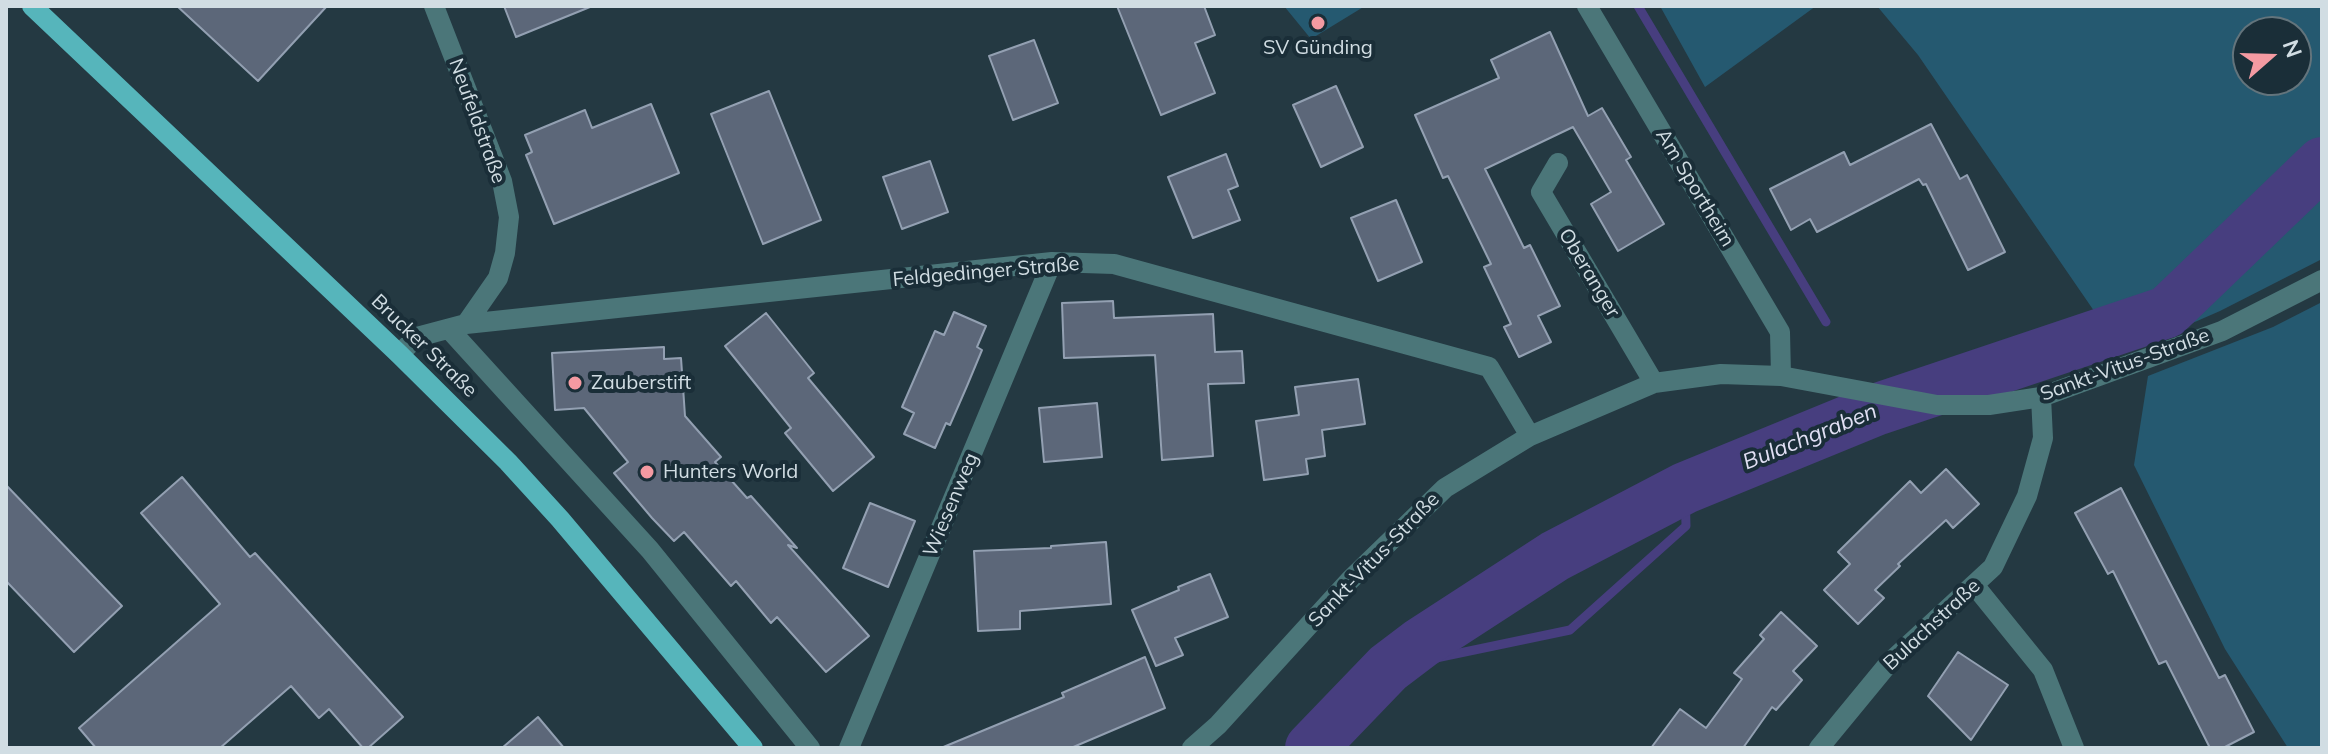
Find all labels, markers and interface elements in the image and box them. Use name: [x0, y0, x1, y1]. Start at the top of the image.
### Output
marker: SV Günding: [1309, 14, 1327, 32]
north arrow: [2232, 16, 2312, 96]
place label: SV Günding: [1263, 36, 1373, 60]
text: N: [2277, 36, 2309, 61]
street label: Neufeldstraße: [443, 55, 511, 187]
street label: Am Sportheim: [1650, 125, 1740, 251]
street label: Oberanger: [1553, 224, 1625, 322]
street label: Feldgedinger Straße: [892, 252, 1080, 292]
street label: Brucker Straße: [366, 289, 482, 403]
street label: Sankt-Vitus-Straße: [2037, 323, 2213, 407]
place label: Zauberstift: [591, 371, 691, 395]
marker: Zauberstift: [566, 374, 584, 392]
water label: Bulachgraben: [1739, 398, 1881, 476]
street label: Wiesenweg: [918, 449, 984, 561]
place label: Hunters World: [663, 460, 798, 484]
marker: Hunters World: [638, 463, 656, 481]
street label: Sankt-Vitus-Straße: [1304, 488, 1444, 632]
street label: Bulachstraße: [1879, 574, 1985, 676]

